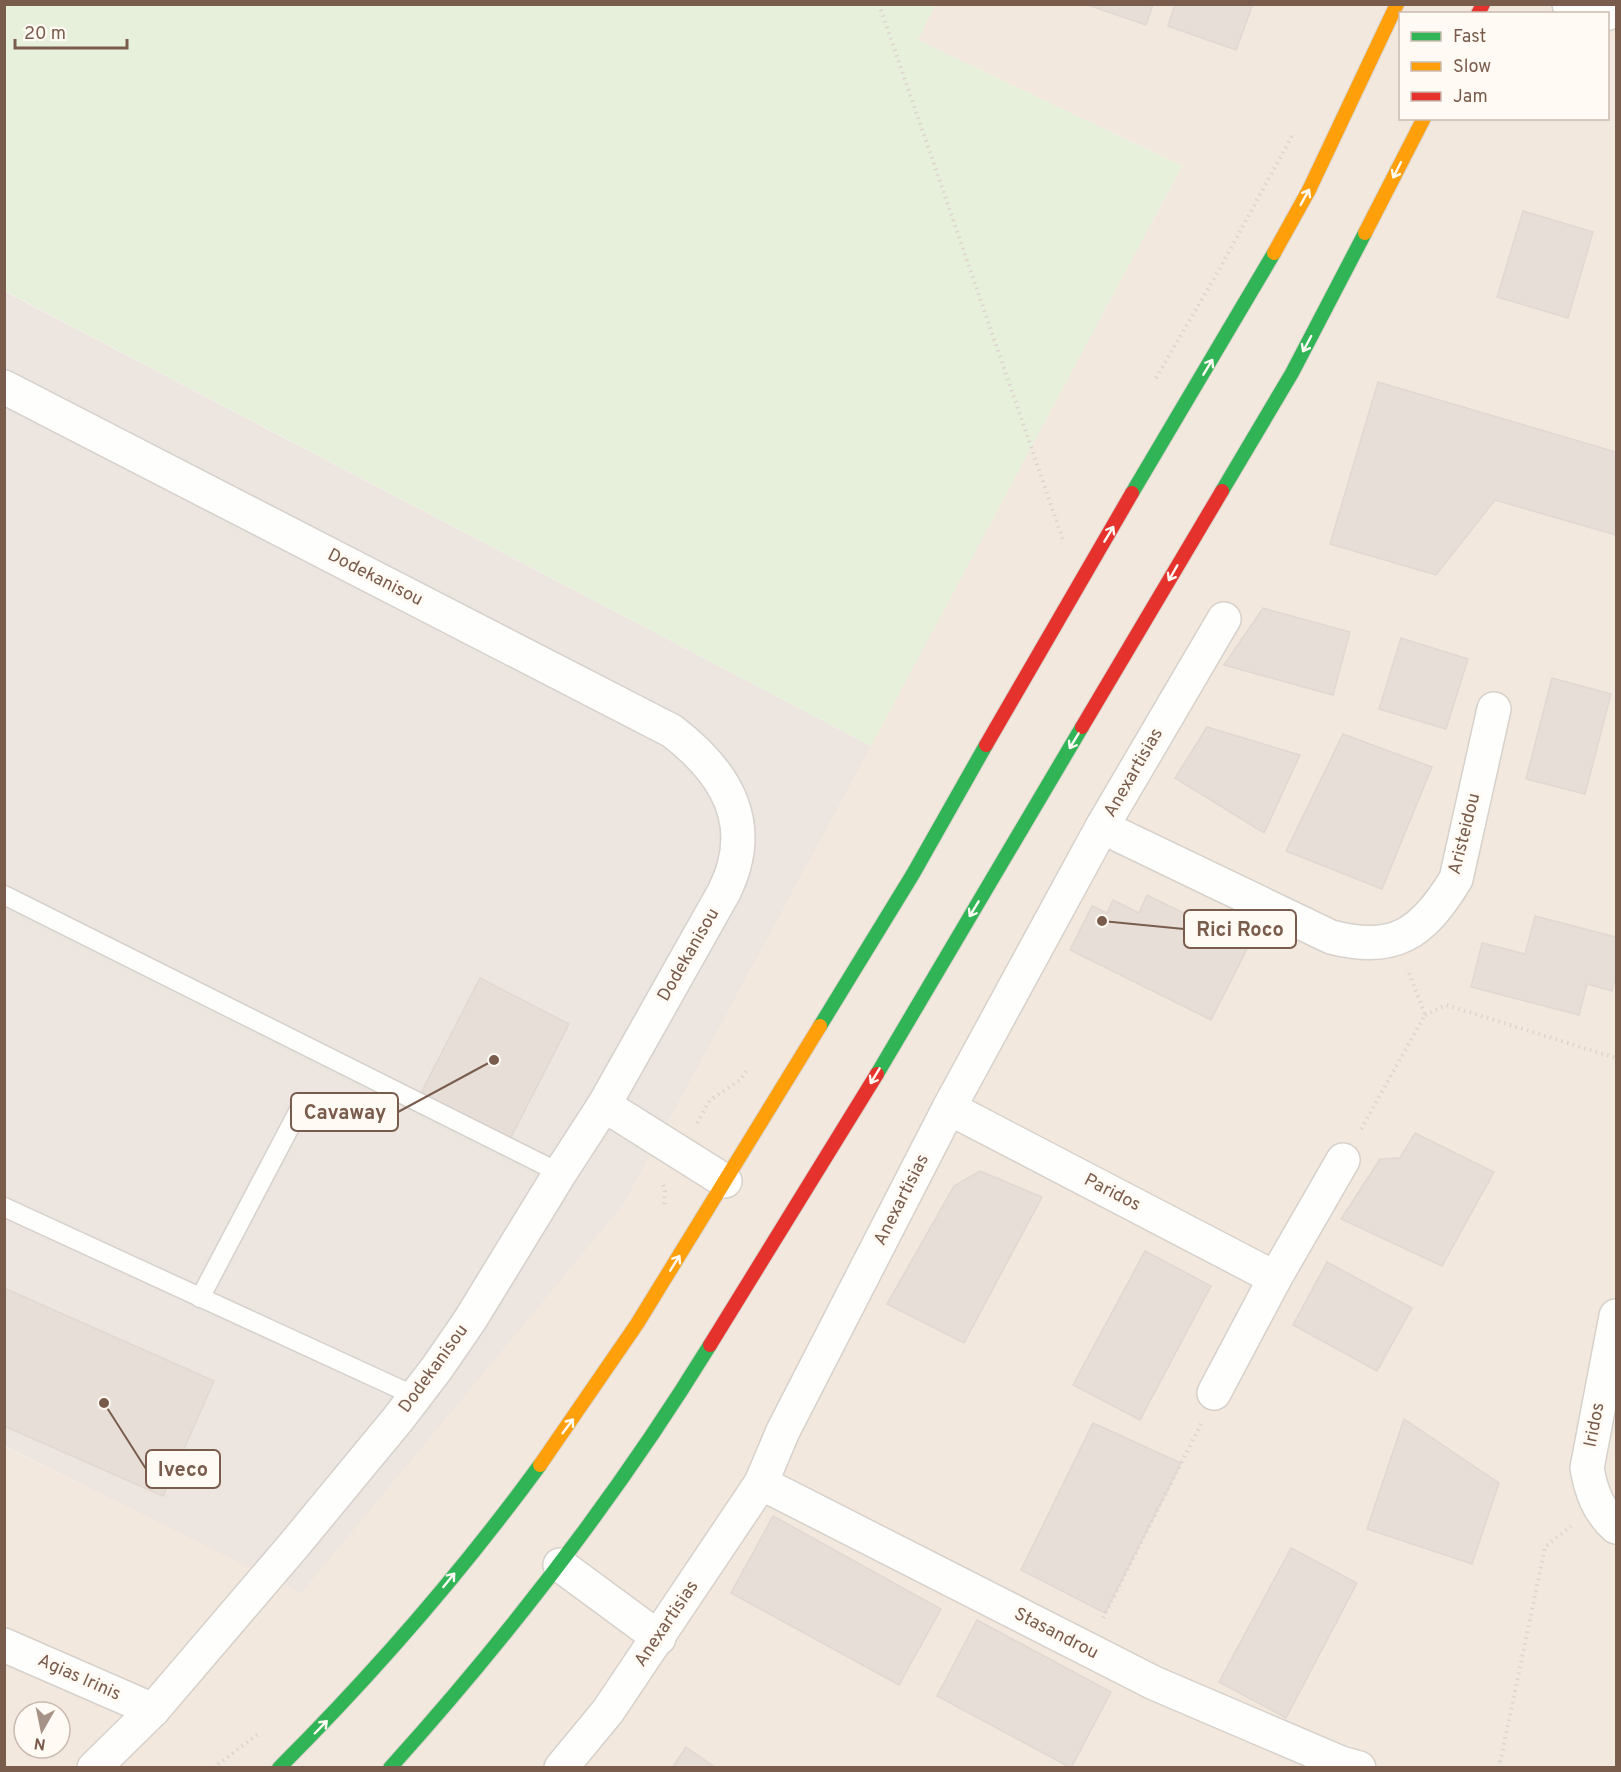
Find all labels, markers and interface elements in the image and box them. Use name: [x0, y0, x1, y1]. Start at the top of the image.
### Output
scale bar: [15, 12, 128, 50]
legend: [1399, 12, 1609, 120]
text: 20 m: [24, 23, 66, 46]
text: Fast: [1453, 26, 1486, 49]
text: Slow: [1453, 56, 1491, 79]
text: Jam: [1453, 86, 1488, 109]
one-way arrow: [1391, 161, 1402, 179]
one-way arrow: [1299, 189, 1311, 206]
one-way arrow: [1301, 334, 1312, 352]
one-way arrow: [1203, 359, 1215, 376]
one-way arrow: [1103, 526, 1115, 543]
street label: Dodekanisou: [323, 544, 427, 612]
one-way arrow: [1166, 564, 1178, 581]
street label: Anexartisias: [1099, 724, 1169, 822]
one-way arrow: [1068, 732, 1080, 749]
street label: Aristeidou: [1444, 791, 1486, 877]
one-way arrow: [968, 900, 980, 917]
street label: Dodekanisou: [653, 904, 725, 1006]
callout: Rici Roco: [1184, 910, 1296, 948]
text: Rici Roco: [1196, 918, 1284, 944]
one-way arrow: [869, 1067, 881, 1084]
callout: Cavaway: [291, 1093, 398, 1131]
text: Cavaway: [304, 1101, 386, 1127]
street label: Anexartisias: [869, 1150, 935, 1250]
street label: Paridos: [1080, 1169, 1144, 1217]
one-way arrow: [669, 1255, 681, 1272]
street label: Dodekanisou: [394, 1320, 474, 1418]
street label: Iridos: [1579, 1401, 1611, 1449]
one-way arrow: [561, 1418, 574, 1434]
callout: Iveco: [146, 1450, 220, 1488]
text: Iveco: [158, 1458, 208, 1484]
one-way arrow: [443, 1573, 456, 1589]
street label: Anexartisias: [630, 1576, 704, 1672]
street label: Stasandrou: [1010, 1603, 1102, 1665]
street label: Agias Irinis: [34, 1649, 124, 1707]
north arrow: [12, 1700, 72, 1760]
one-way arrow: [313, 1719, 328, 1734]
text: N: [33, 1732, 47, 1754]

